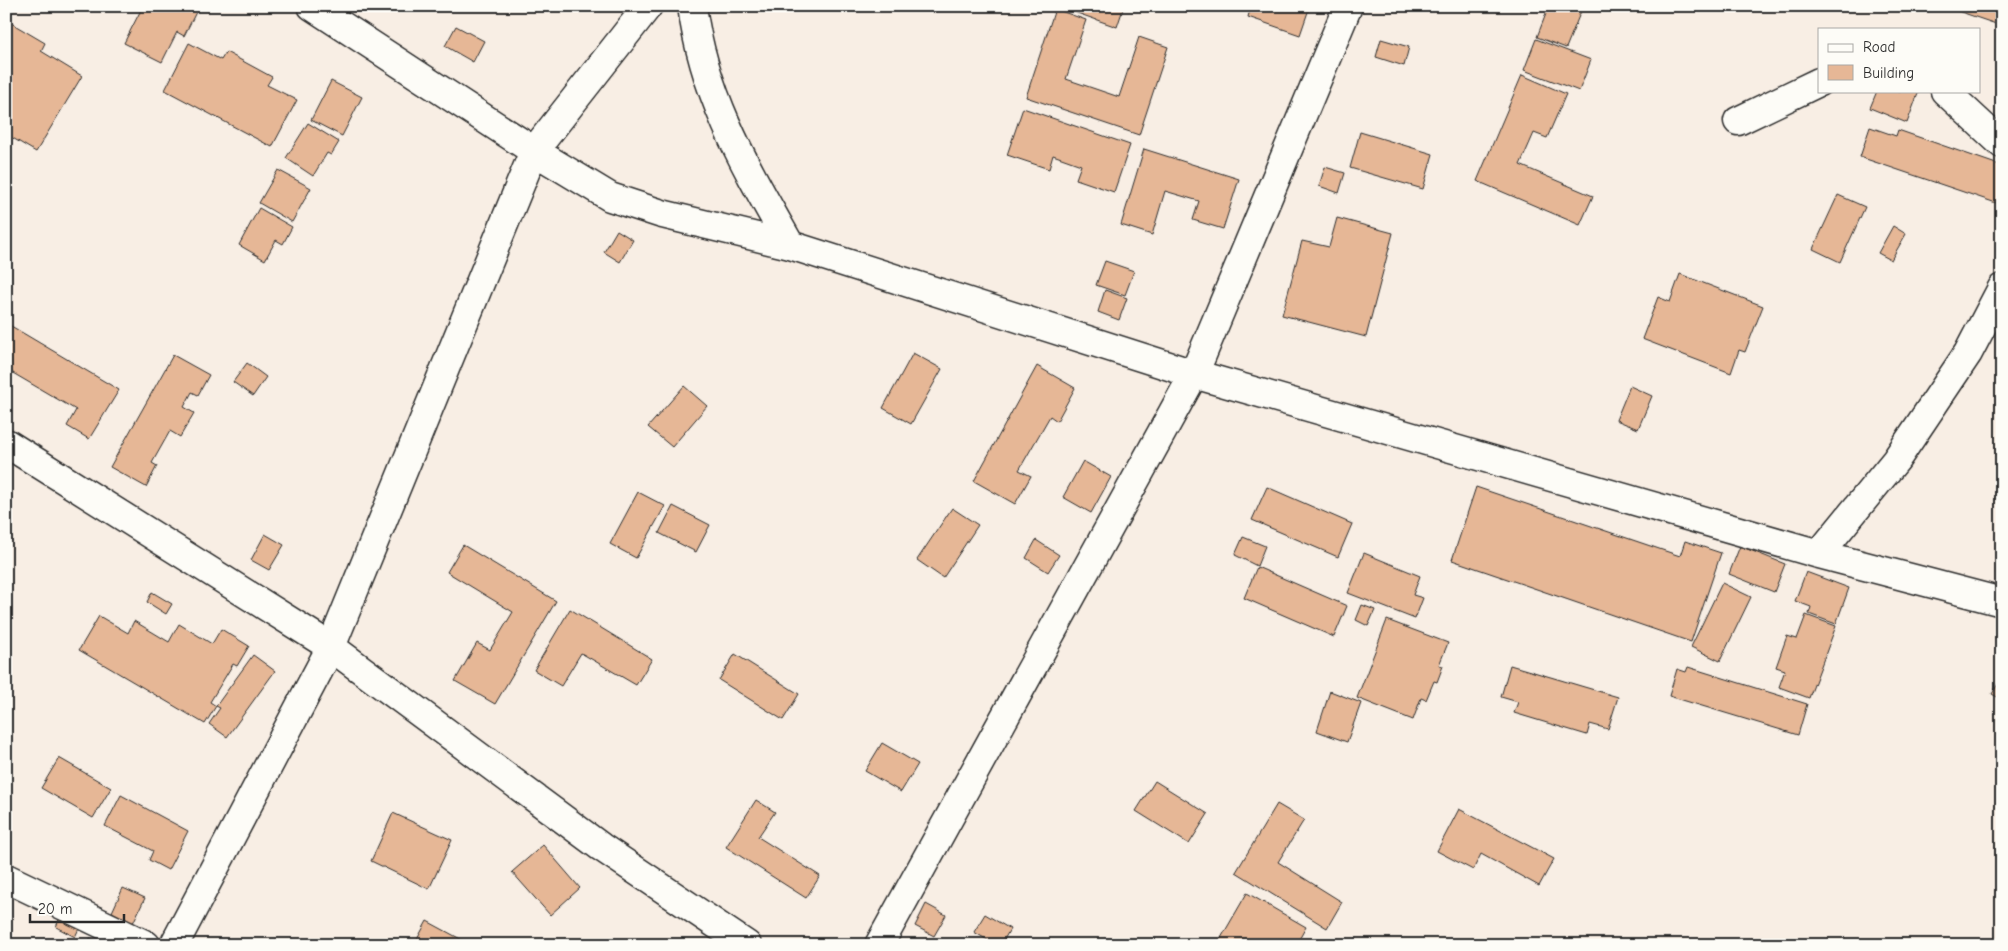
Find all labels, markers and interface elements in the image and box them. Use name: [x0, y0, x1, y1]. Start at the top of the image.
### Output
legend: [1818, 28, 1980, 92]
text: Road: [1863, 38, 1895, 56]
text: Building: [1863, 64, 1914, 82]
scale bar: [30, 891, 124, 923]
text: 20 m: [38, 900, 72, 918]

